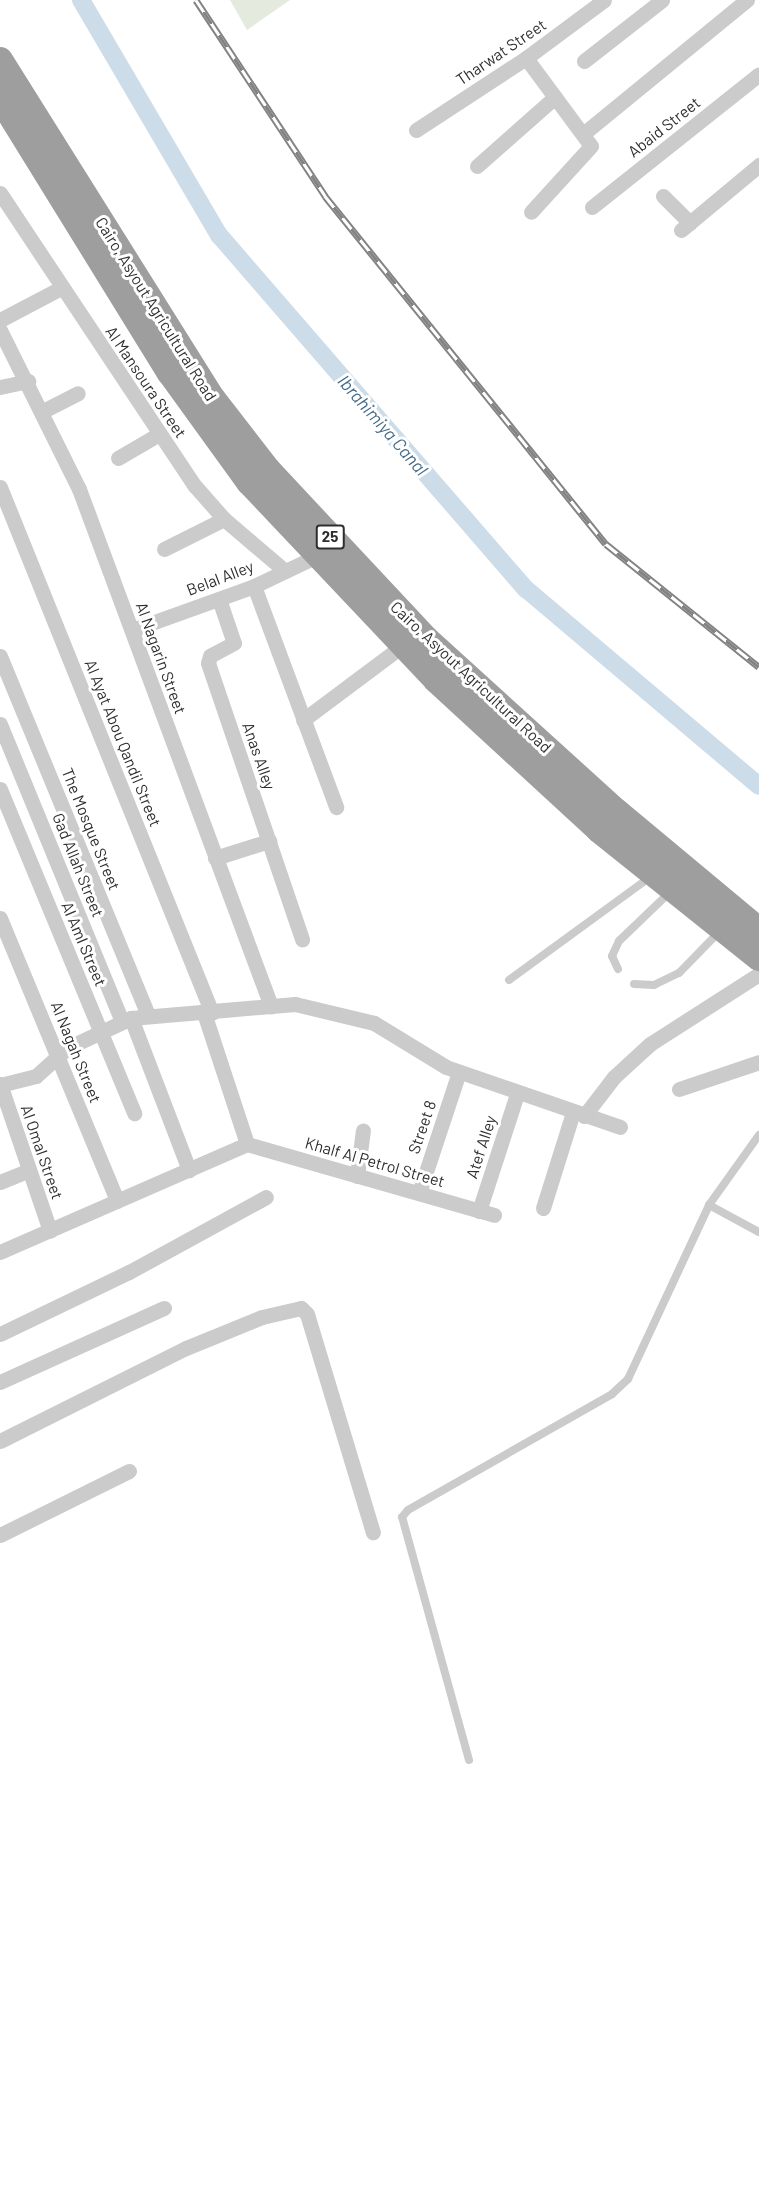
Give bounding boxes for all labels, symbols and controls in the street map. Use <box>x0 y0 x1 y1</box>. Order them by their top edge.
street label: Tharwat Street <box>452 15 550 89</box>
street label: Abaid Street <box>624 93 704 161</box>
street label: Cairo, Asyout Agricultural Road <box>91 214 221 404</box>
street label: Al Mansoura Street <box>102 322 190 442</box>
water label: Ibrahimiya Canal <box>333 370 433 480</box>
road number: 25 <box>315 525 345 549</box>
street label: Belal Alley <box>184 556 256 600</box>
street label: Cairo, Asyout Agricultural Road <box>387 597 555 757</box>
street label: Al Nagarin Street <box>132 599 190 717</box>
street label: Al Ayat Abou Qandil Street <box>81 657 165 829</box>
street label: Anas Alley <box>238 720 280 792</box>
street label: The Mosque Street <box>58 765 124 893</box>
street label: Gad Allah Street <box>48 810 108 920</box>
street label: Al Aml Street <box>58 899 110 989</box>
street label: Al Nagah Street <box>47 998 105 1106</box>
street label: Street 8 <box>404 1098 440 1156</box>
street label: Al Omal Street <box>17 1102 67 1202</box>
street label: Atef Alley <box>462 1113 500 1181</box>
street label: Khalf Al Petrol Street <box>303 1133 447 1191</box>

